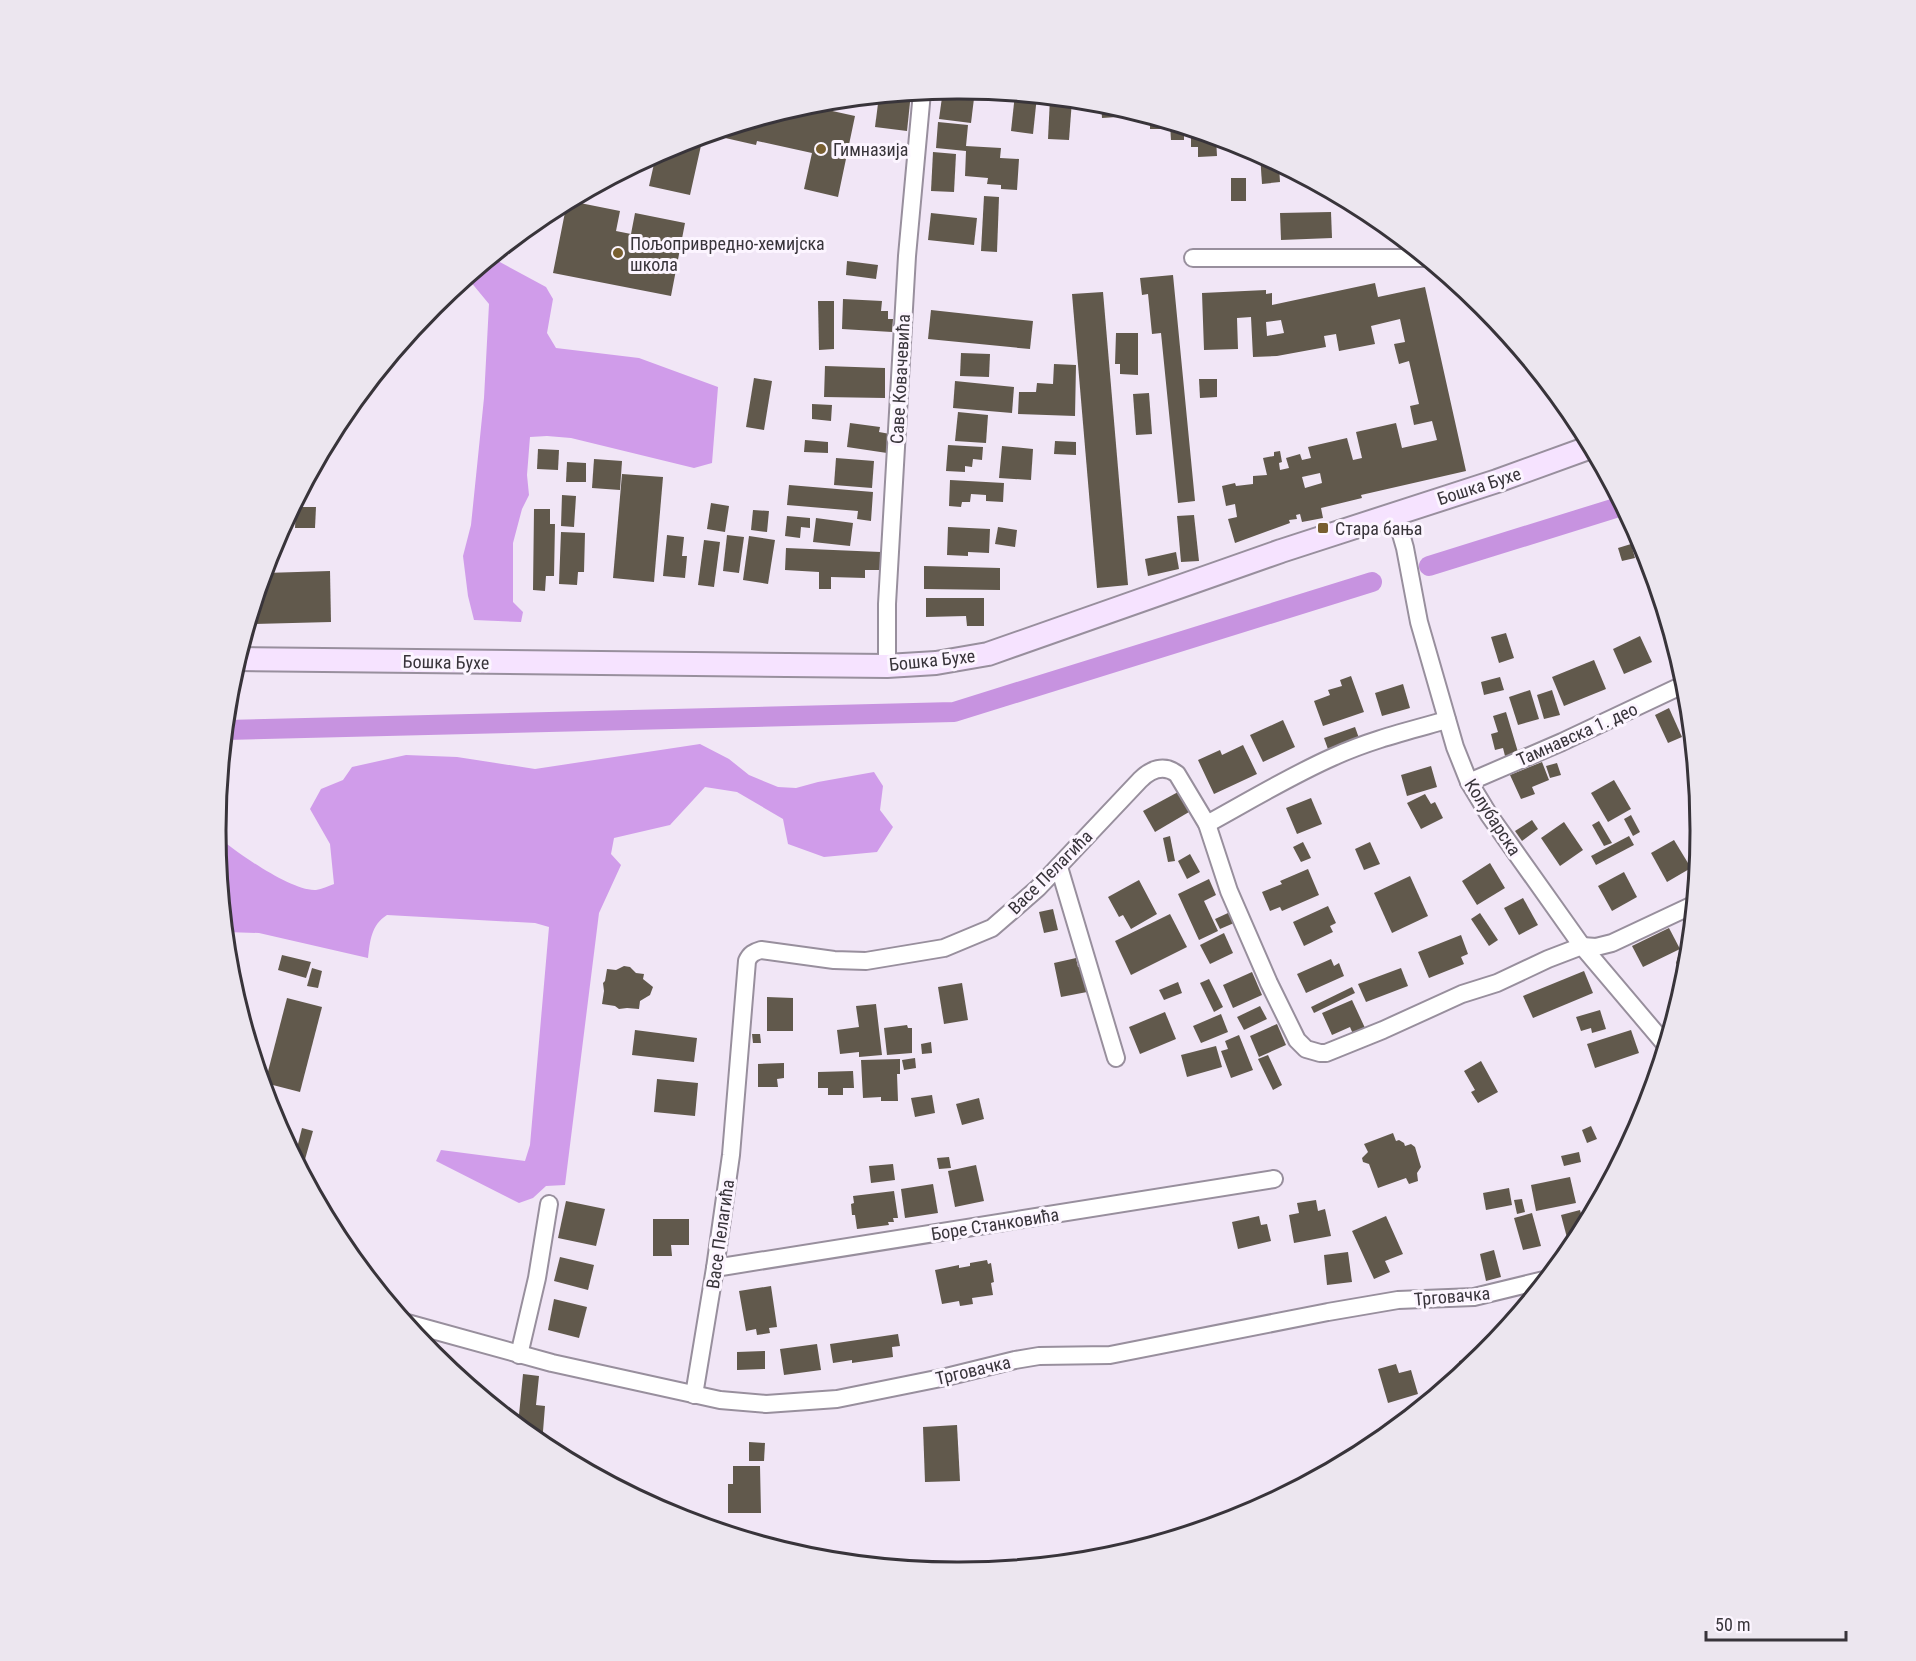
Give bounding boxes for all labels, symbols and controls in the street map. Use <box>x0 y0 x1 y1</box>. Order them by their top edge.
place label: Гимназија <box>833 139 908 160</box>
marker: Гимназија <box>814 142 828 156</box>
place label: Пољопривредно-хемијска школа <box>630 233 825 275</box>
marker: Пољопривредно-хемијска школа <box>611 246 625 260</box>
street label: Саве Ковачевића <box>886 314 914 444</box>
street label: Бошка Бухе <box>1435 463 1523 509</box>
place label: Стара бања <box>1335 518 1422 539</box>
marker: Стара бања <box>1316 521 1330 535</box>
street label: Бошка Бухе <box>888 645 976 675</box>
street label: Бошка Бухе <box>403 651 489 673</box>
street label: Тамнавска 1. део <box>1513 698 1641 770</box>
street label: Колубарска <box>1460 775 1526 859</box>
street label: Васе Пелагића <box>1004 826 1096 918</box>
street label: Васе Пелагића <box>702 1178 738 1290</box>
street label: Боре Станковића <box>930 1204 1060 1244</box>
street label: Трговачка <box>1413 1282 1491 1310</box>
street label: Трговачка <box>933 1351 1013 1389</box>
scale bar <box>1706 1604 1846 1642</box>
text: 50 m <box>1715 1614 1750 1635</box>

